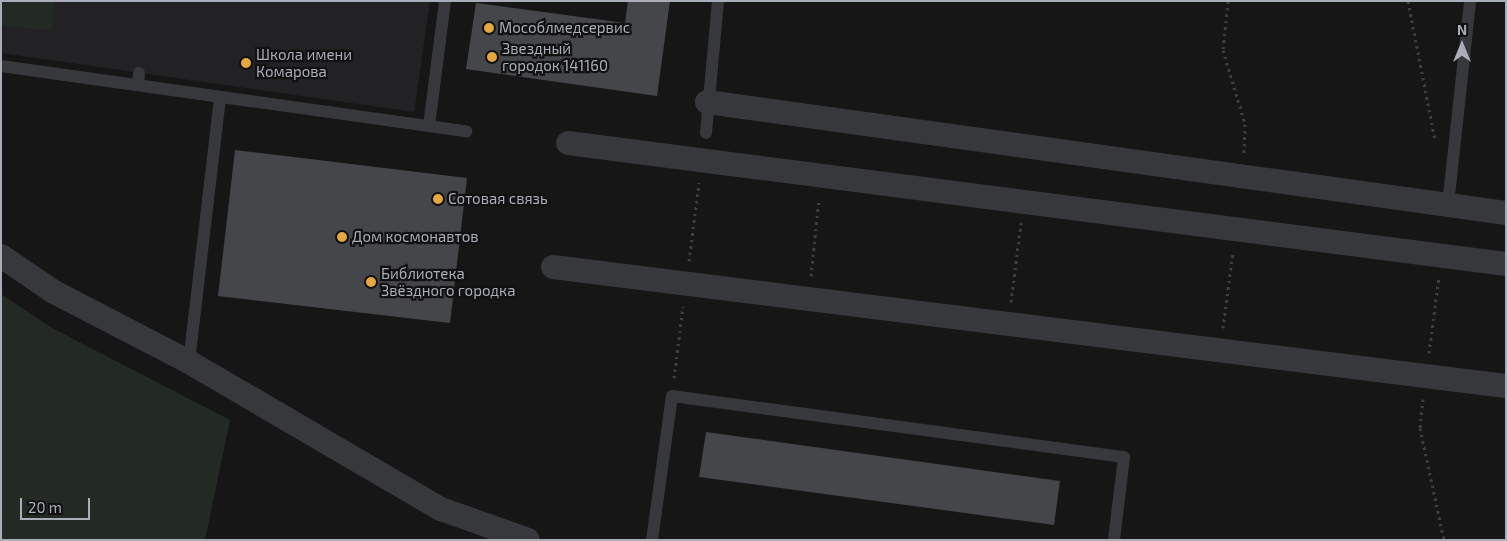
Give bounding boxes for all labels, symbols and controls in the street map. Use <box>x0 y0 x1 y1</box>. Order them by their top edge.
place label: Мособлмедсервис <box>499 19 630 37</box>
north arrow <box>1437 20 1487 70</box>
text: N <box>1457 21 1467 38</box>
marker: Мособлмедсервис <box>483 22 495 34</box>
place label: Звездный городок 141160 <box>502 39 608 74</box>
place label: Школа имени Комарова <box>256 45 352 80</box>
marker: Звездный городок 141160 <box>486 51 498 63</box>
marker: Школа имени Комарова <box>240 57 252 69</box>
place label: Сотовая связь <box>448 190 548 208</box>
marker: Сотовая связь <box>432 193 444 205</box>
place label: Дом космонавтов <box>352 228 479 246</box>
marker: Дом космонавтов <box>336 231 348 243</box>
place label: Библиотека Звёздного городка <box>381 264 515 299</box>
marker: Библиотека Звёздного городка <box>365 276 377 288</box>
scale bar <box>22 488 92 520</box>
text: 20 m <box>28 498 62 516</box>

